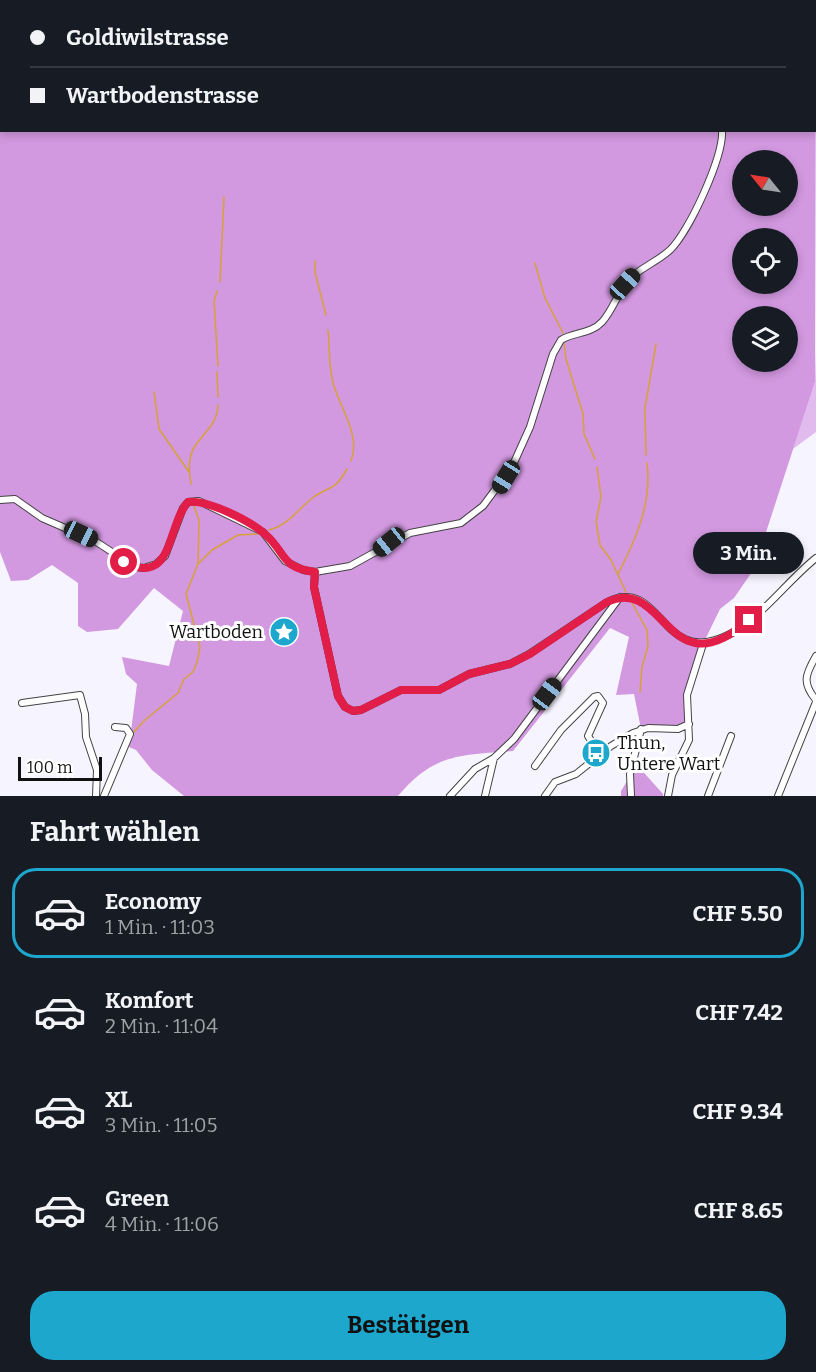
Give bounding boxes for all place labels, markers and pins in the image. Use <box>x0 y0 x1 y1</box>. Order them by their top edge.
place icon: Wartboden <box>268 616 300 648</box>
place label: Wartboden <box>169 621 264 643</box>
place label: Thun, Untere Wart <box>617 732 721 775</box>
bus stop icon: Thun, Untere Wart <box>580 737 612 769</box>

